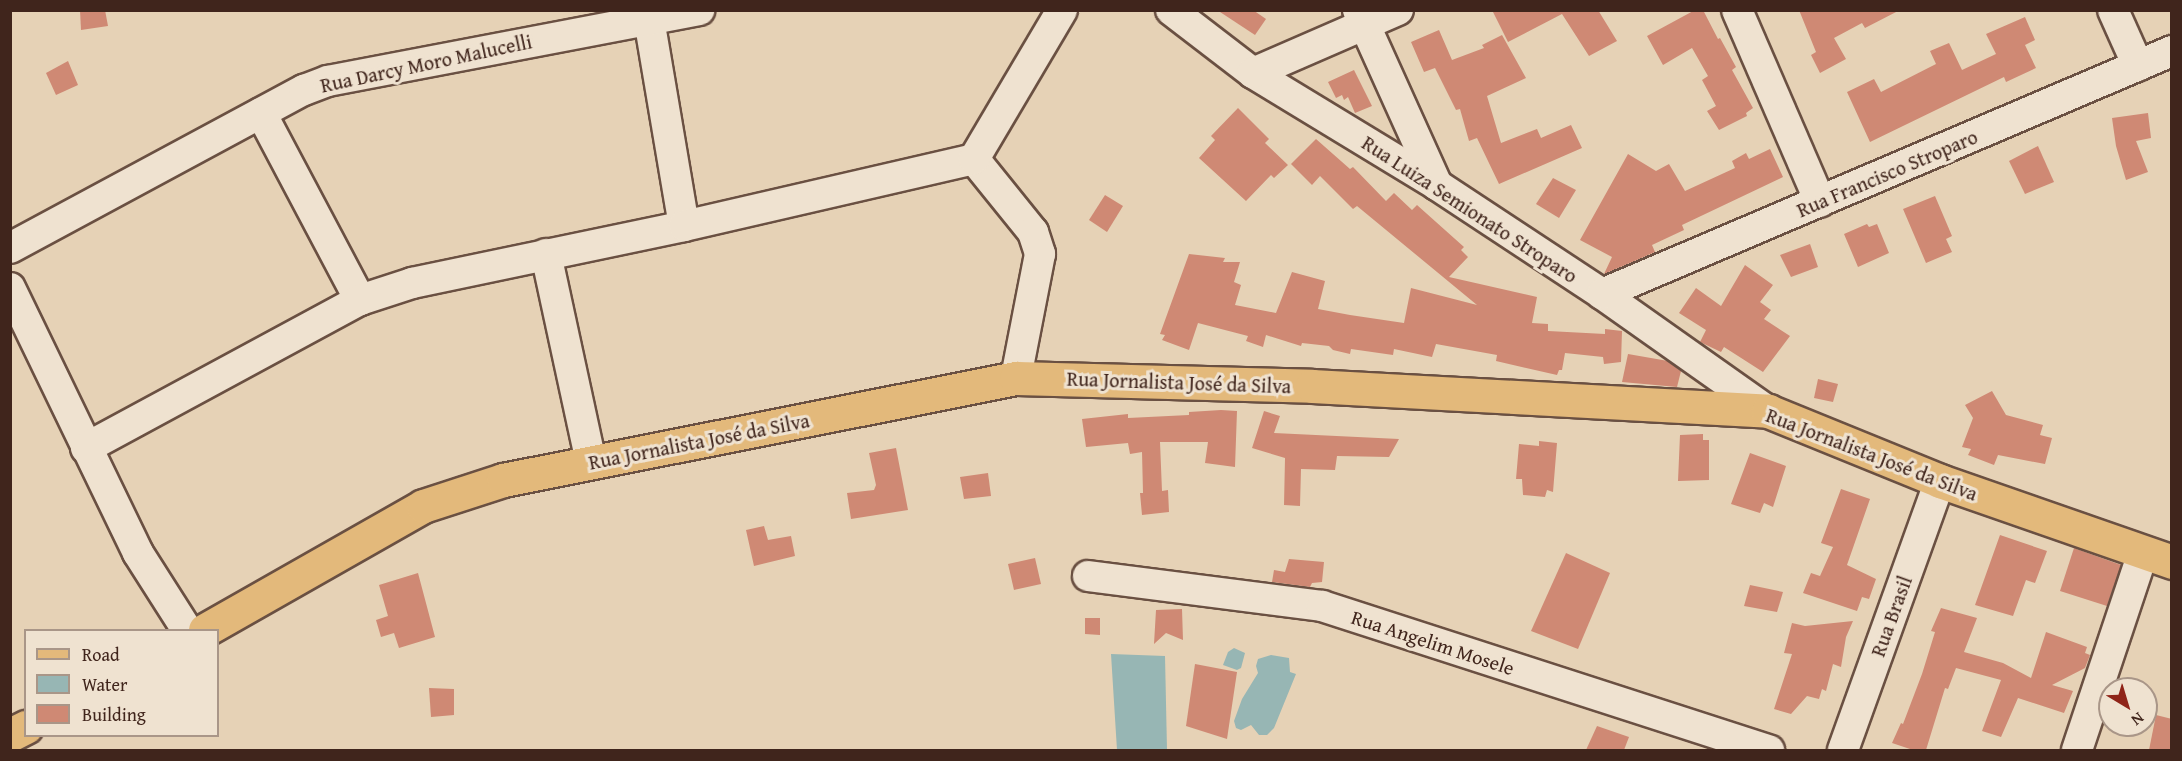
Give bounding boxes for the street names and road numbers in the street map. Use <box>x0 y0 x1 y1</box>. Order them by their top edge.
street label: Rua Darcy Moro Malucelli <box>318 29 534 97</box>
street label: Rua Francisco Stroparo <box>1793 124 1981 222</box>
street label: Rua Luiza Semionato Stroparo <box>1358 130 1582 288</box>
street label: Rua Jornalista José da Silva <box>1066 366 1292 398</box>
street label: Rua Jornalista José da Silva <box>1763 403 1981 505</box>
street label: Rua Jornalista José da Silva <box>587 408 811 474</box>
street label: Rua Brasil <box>1865 572 1917 660</box>
street label: Rua Angelim Mosele <box>1349 604 1517 680</box>

